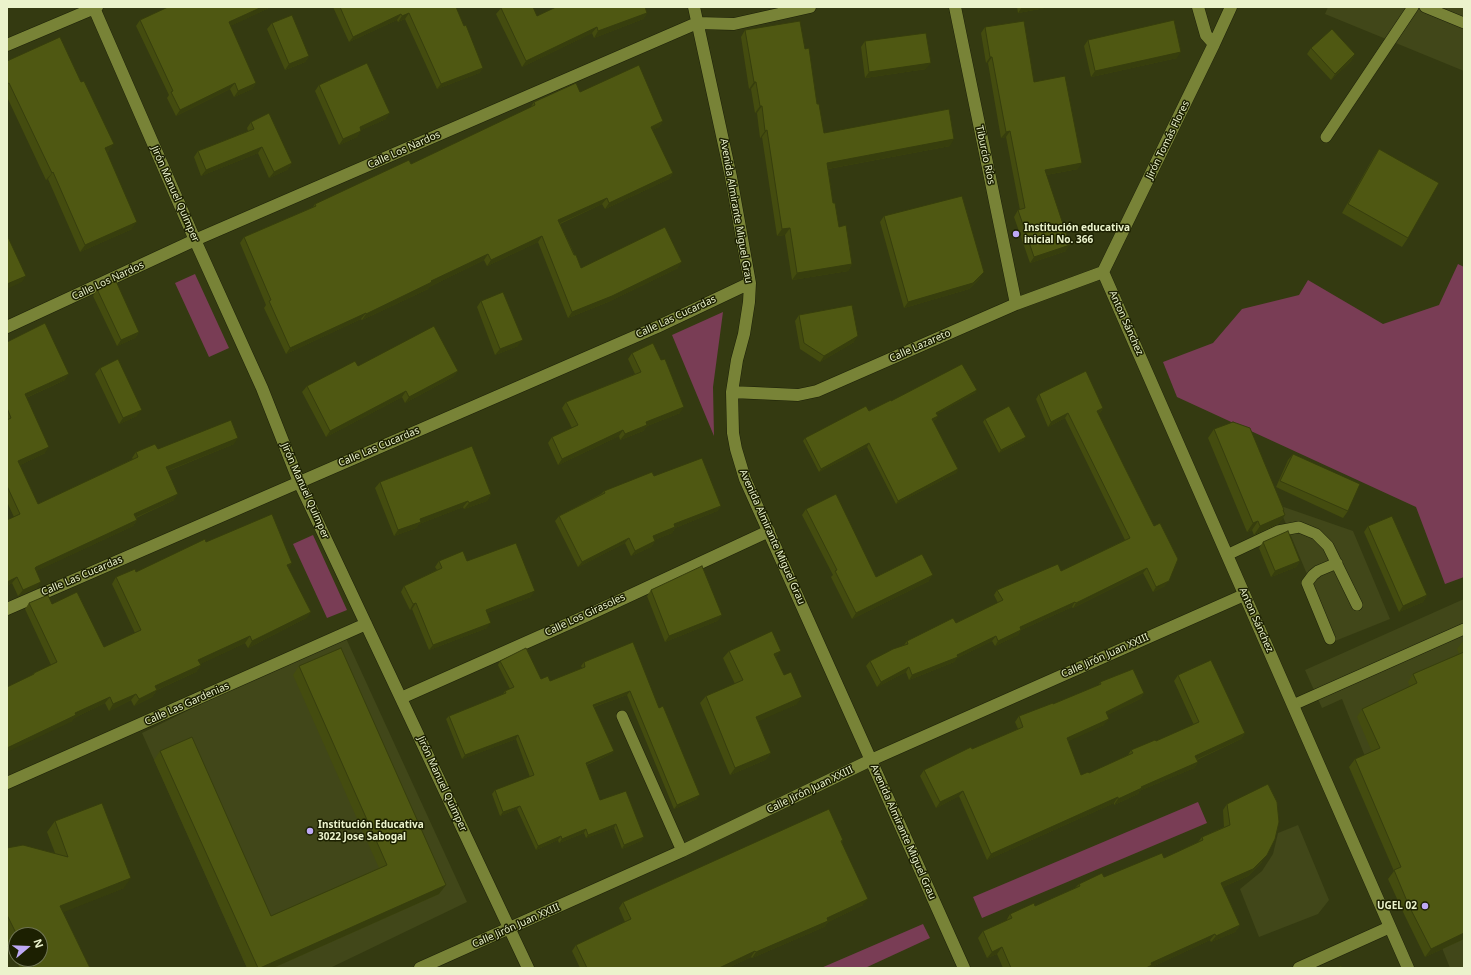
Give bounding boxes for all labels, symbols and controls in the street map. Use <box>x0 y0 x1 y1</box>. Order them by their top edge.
street label: Jirón Tomás Flores <box>1144 99 1192 181</box>
street label: Tiburcio Ríos <box>973 124 997 186</box>
street label: Calle Los Nardos <box>366 129 442 171</box>
street label: Avenida Almirante Miguel Grau <box>717 138 755 284</box>
street label: Jirón Manuel Quimper <box>148 144 202 244</box>
place label: Institución educativa inicial No. 366 <box>1024 222 1130 246</box>
marker: Institución educativa inicial No. 366 <box>1011 229 1021 239</box>
street label: Calle Los Nardos <box>70 259 146 303</box>
street label: Anton Sánchez <box>1106 289 1146 357</box>
street label: Calle Las Cucardas <box>634 293 718 341</box>
street label: Calle Lazareto <box>888 327 952 365</box>
street label: Calle Las Cucardas <box>337 424 421 470</box>
street label: Jirón Manuel Quimper <box>278 441 332 541</box>
street label: Avenida Almirante Miguel Grau <box>737 468 807 606</box>
street label: Calle Las Cucardas <box>40 553 124 599</box>
street label: Anton Sánchez <box>1236 586 1276 654</box>
street label: Calle Los Girasoles <box>543 591 627 639</box>
street label: Calle Jirón Juan XXIII <box>1059 631 1151 681</box>
street label: Calle Las Gardenias <box>143 680 231 728</box>
street label: Jirón Manuel Quimper <box>415 734 469 834</box>
street label: Avenida Almirante Miguel Grau <box>868 763 938 901</box>
street label: Calle Jirón Juan XXIII <box>765 764 855 816</box>
place label: Institución Educativa 3022 Jose Sabogal <box>318 819 424 842</box>
marker: Institución Educativa 3022 Jose Sabogal <box>305 826 315 836</box>
place label: UGEL 02 <box>1377 900 1417 912</box>
street label: Calle Jirón Juan XXIII <box>470 901 562 951</box>
marker: UGEL 02 <box>1420 901 1430 911</box>
north arrow <box>8 927 48 967</box>
text: N <box>30 937 47 950</box>

